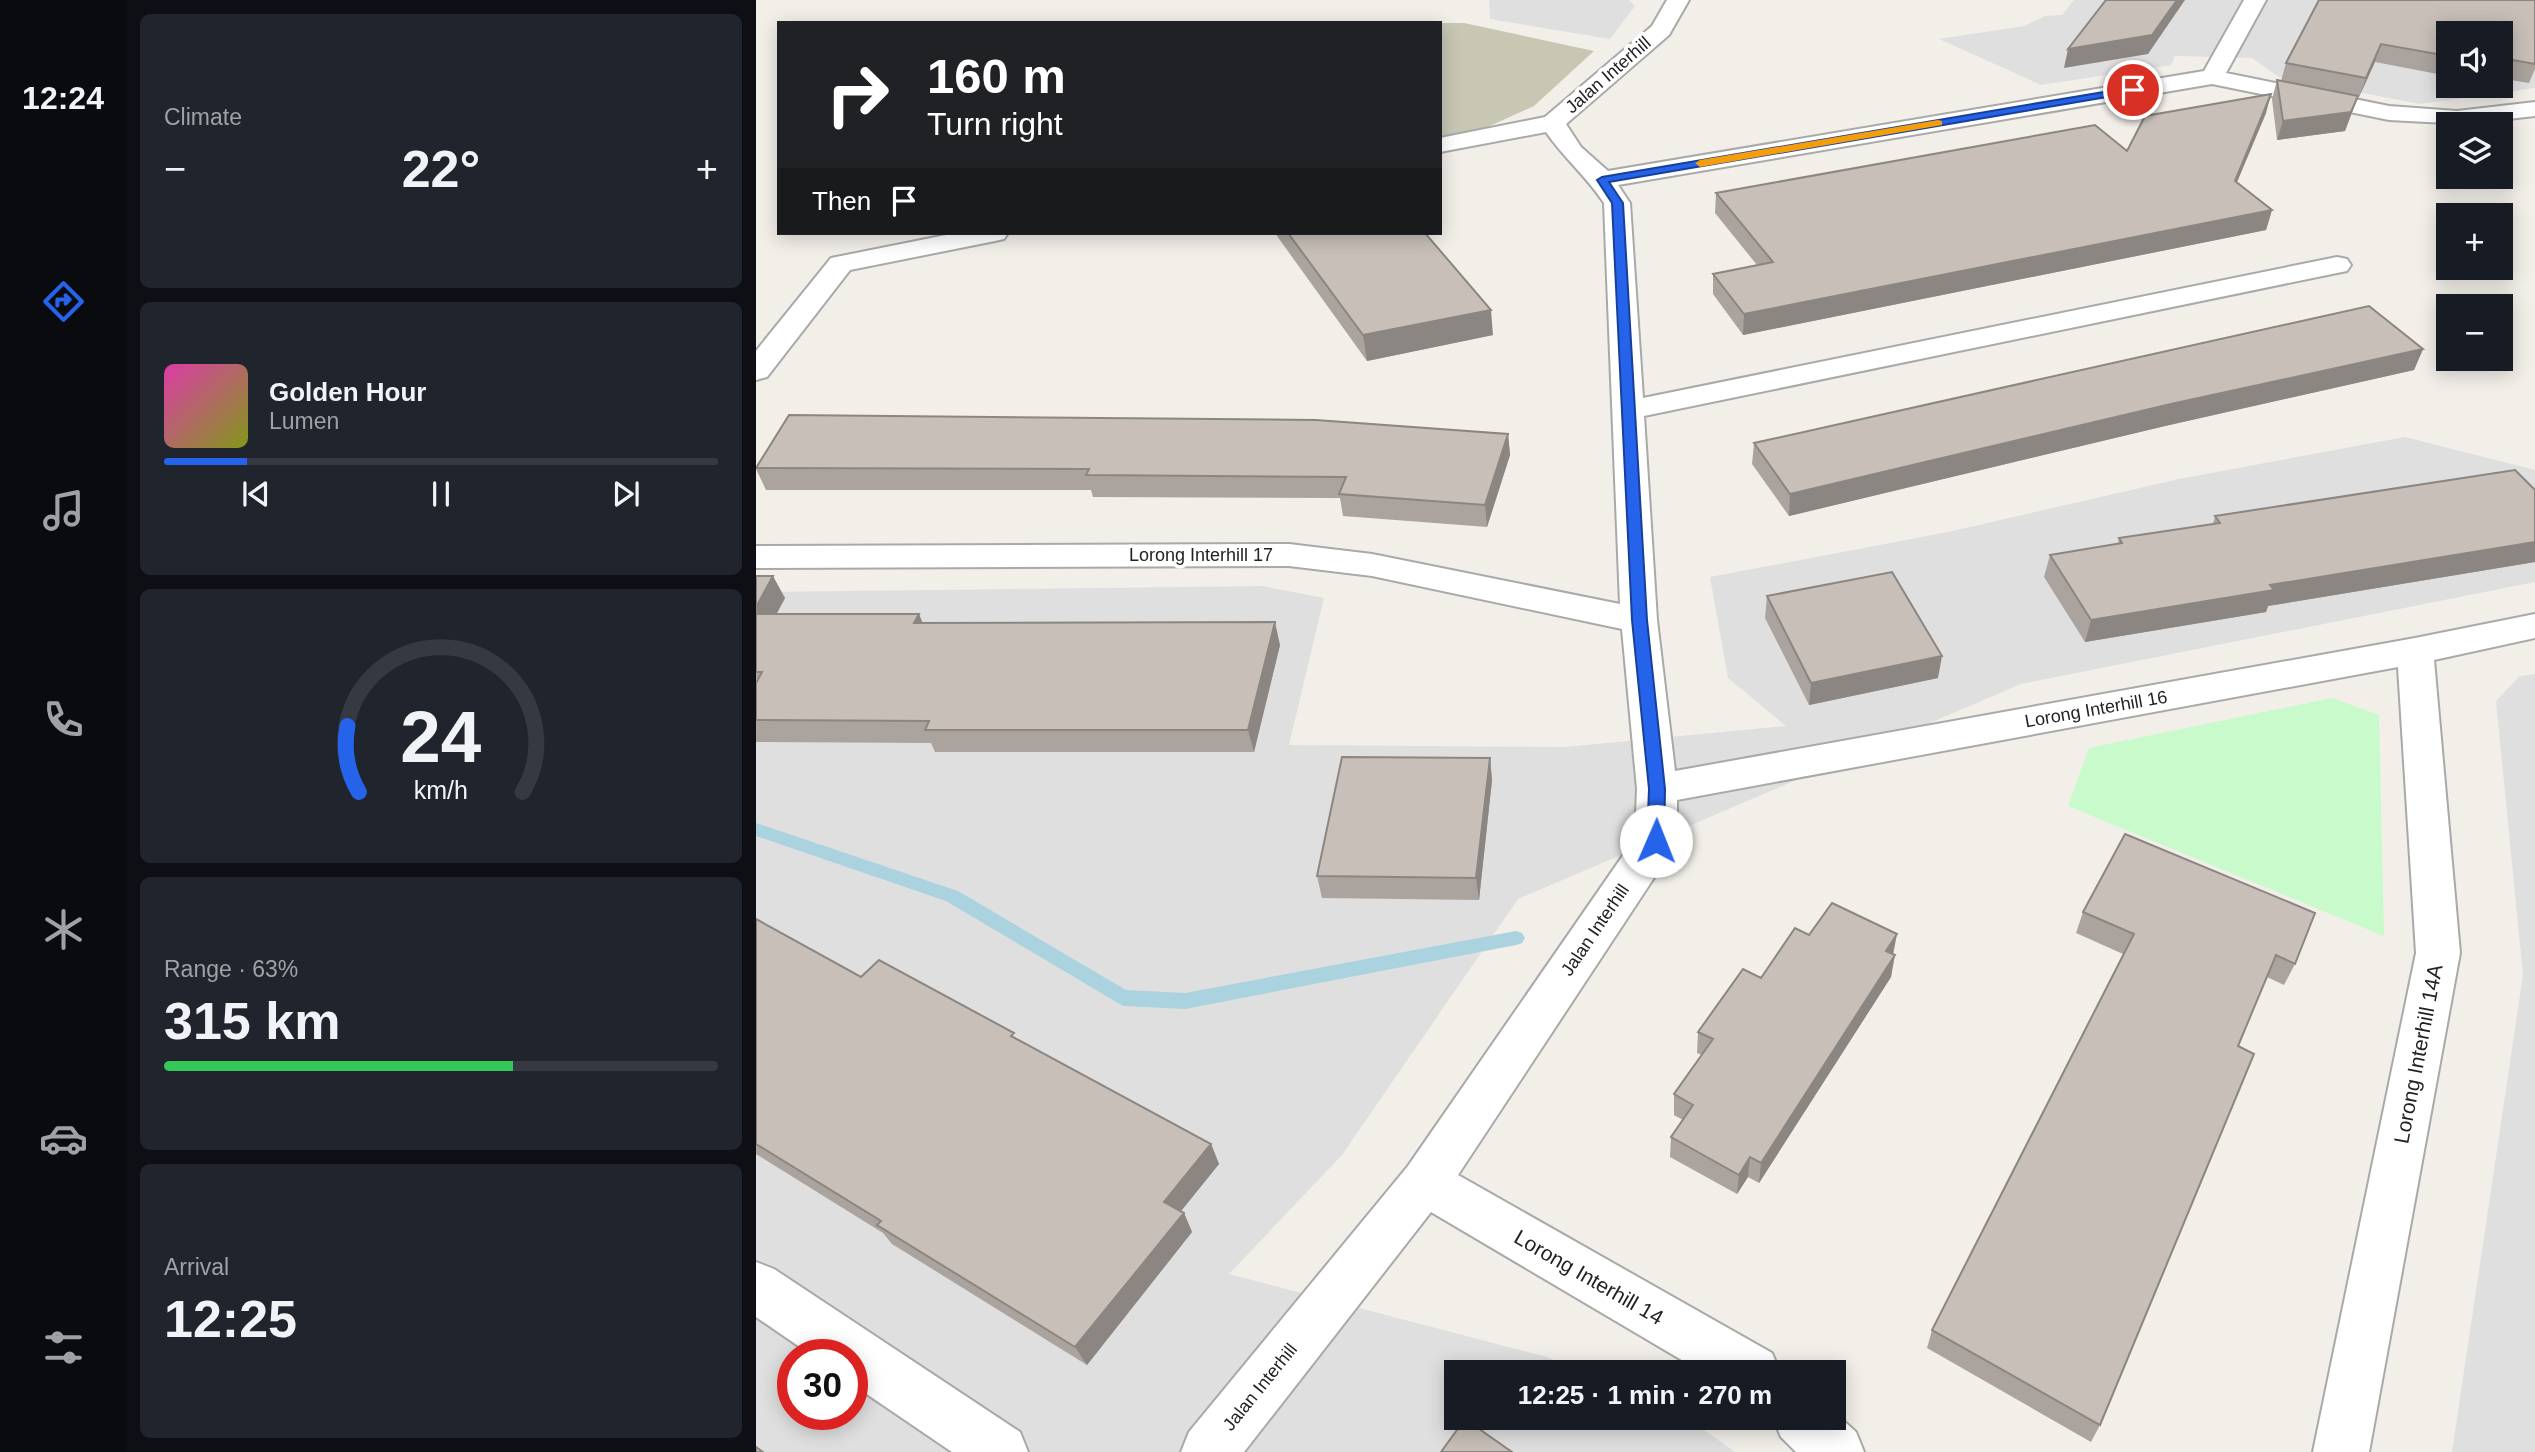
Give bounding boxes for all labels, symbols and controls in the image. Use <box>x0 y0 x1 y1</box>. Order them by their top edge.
map controls <box>2436 21 2513 371</box>
button: sound <box>2436 21 2513 98</box>
street label: Jalan Interhill <box>1561 33 1655 117</box>
icon: right <box>812 49 903 140</box>
text: 160 m <box>927 49 1066 103</box>
pin <box>2103 60 2163 120</box>
icon: arrive <box>2114 71 2152 109</box>
text: 12:24 <box>22 80 104 116</box>
text: Climate <box>164 104 242 130</box>
text: Turn right <box>927 106 1063 142</box>
button: layers <box>2436 112 2513 189</box>
text: 22° <box>402 140 480 198</box>
text: − <box>164 148 186 190</box>
text: + <box>696 148 718 190</box>
icon: arrive <box>885 182 923 220</box>
text: Then <box>812 186 871 216</box>
button: + <box>2436 203 2513 280</box>
icon: directions <box>39 277 88 326</box>
button: − <box>2436 294 2513 371</box>
text: Golden Hour <box>269 377 426 407</box>
text: Lumen <box>269 408 339 434</box>
icon: previous <box>237 475 275 513</box>
icon: pause <box>422 475 460 513</box>
icon: next <box>607 475 645 513</box>
icon: music <box>39 486 88 535</box>
street label: Lorong Interhill 17 <box>1129 545 1273 565</box>
street label: Lorong Interhill 16 <box>2023 687 2169 731</box>
icon: phone <box>39 695 88 744</box>
text: 24 <box>401 696 482 777</box>
text: km/h <box>414 776 468 804</box>
position arrow <box>1619 804 1693 878</box>
street label: Jalan Interhill <box>1557 880 1633 980</box>
icon: climate <box>39 905 88 954</box>
text: Range · 63% <box>164 956 298 982</box>
street label: Lorong Interhill 14A <box>2389 962 2447 1146</box>
text: 315 km <box>164 992 340 1050</box>
icon: car <box>39 1114 88 1163</box>
street label: Lorong Interhill 14 <box>1510 1225 1668 1329</box>
text: Arrival <box>164 1254 229 1280</box>
text: 12:25 <box>164 1290 297 1348</box>
icon: filters <box>39 1323 88 1372</box>
speed limit sign: 30 <box>777 1339 868 1430</box>
street label: Jalan Interhill <box>1219 1339 1301 1435</box>
text: 12:25 · 1 min · 270 m <box>1518 1380 1772 1410</box>

